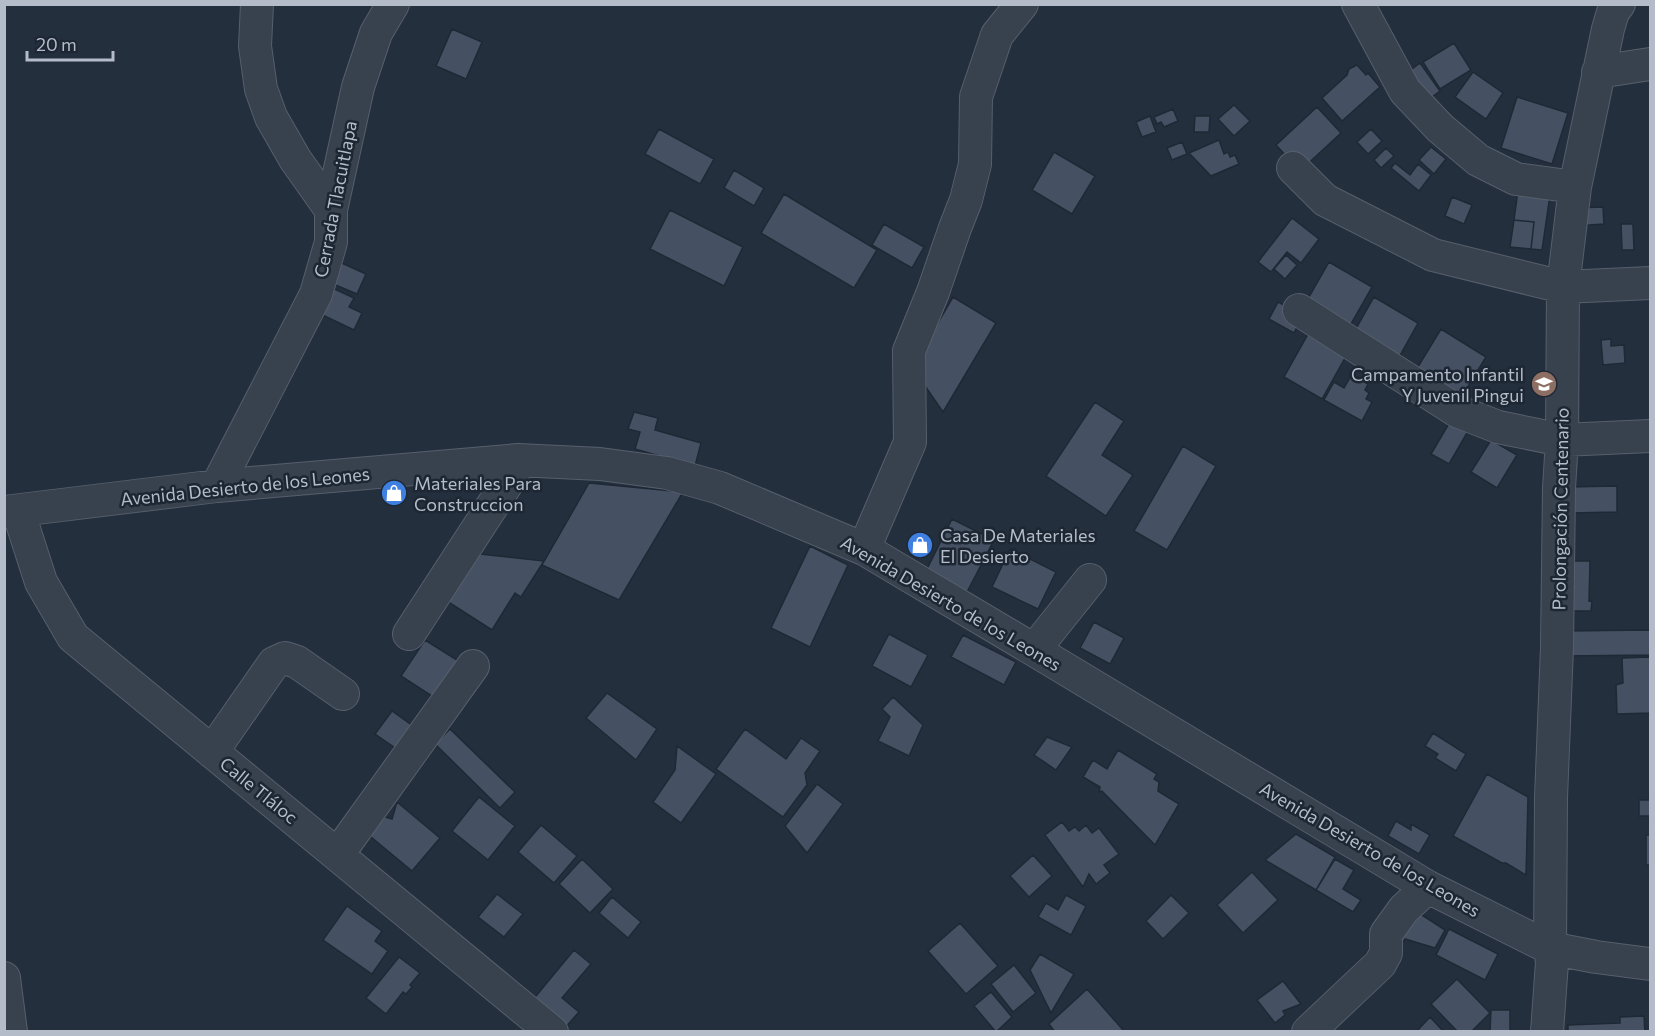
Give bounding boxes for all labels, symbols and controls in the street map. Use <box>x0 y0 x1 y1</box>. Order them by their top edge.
scale bar <box>27 24 112 62</box>
text: 20 m <box>36 33 77 55</box>
street label: Cerrada Tlacuitlapa <box>309 119 361 279</box>
place label: Campamento Infantil Y Juvenil Pingui <box>1351 363 1524 406</box>
school or university icon: Campamento Infantil Y Juvenil Pingui <box>1529 369 1559 399</box>
street label: Prolongación Centenario <box>1547 407 1573 611</box>
street label: Avenida Desierto de los Leones <box>119 462 371 510</box>
place label: Materiales Para Construccion <box>414 472 541 515</box>
shop icon: Materiales Para Construccion <box>379 478 409 508</box>
place label: Casa De Materiales El Desierto <box>940 524 1096 567</box>
shop icon: Casa De Materiales El Desierto <box>905 530 935 560</box>
street label: Avenida Desierto de los Leones <box>837 531 1065 675</box>
street label: Calle Tláloc <box>216 752 302 828</box>
street label: Avenida Desierto de los Leones <box>1256 777 1484 921</box>

